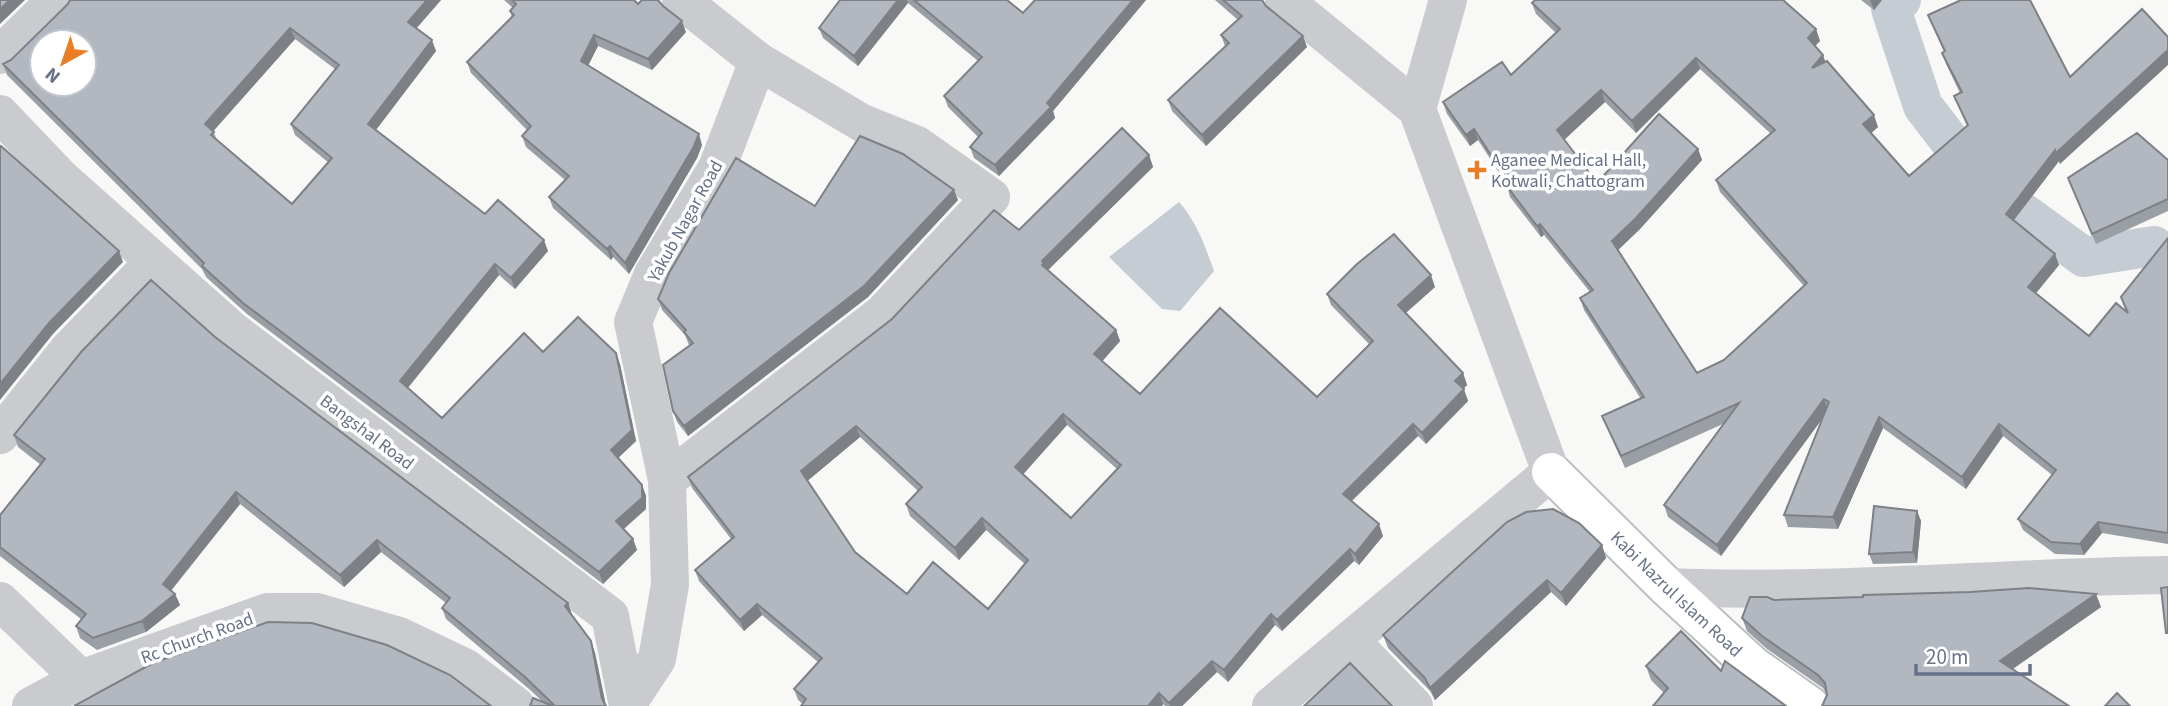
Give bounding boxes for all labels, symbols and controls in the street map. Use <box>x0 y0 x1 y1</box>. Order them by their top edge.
north arrow <box>28 28 98 98</box>
text: N <box>40 60 67 89</box>
place label: Aganee Medical Hall, Kotwali, Chattogram <box>1491 148 1646 194</box>
street label: Yakub Nagar Road <box>641 156 729 287</box>
marker: Aganee Medical Hall, Kotwali, Chattogram <box>1469 162 1485 178</box>
street label: Bangshal Road <box>315 389 419 476</box>
street label: Kabi Nazrul Islam Road <box>1605 526 1748 663</box>
street label: Rc Church Road <box>137 607 257 670</box>
scale bar <box>1916 632 2030 676</box>
text: 20 m <box>1926 642 1968 672</box>

